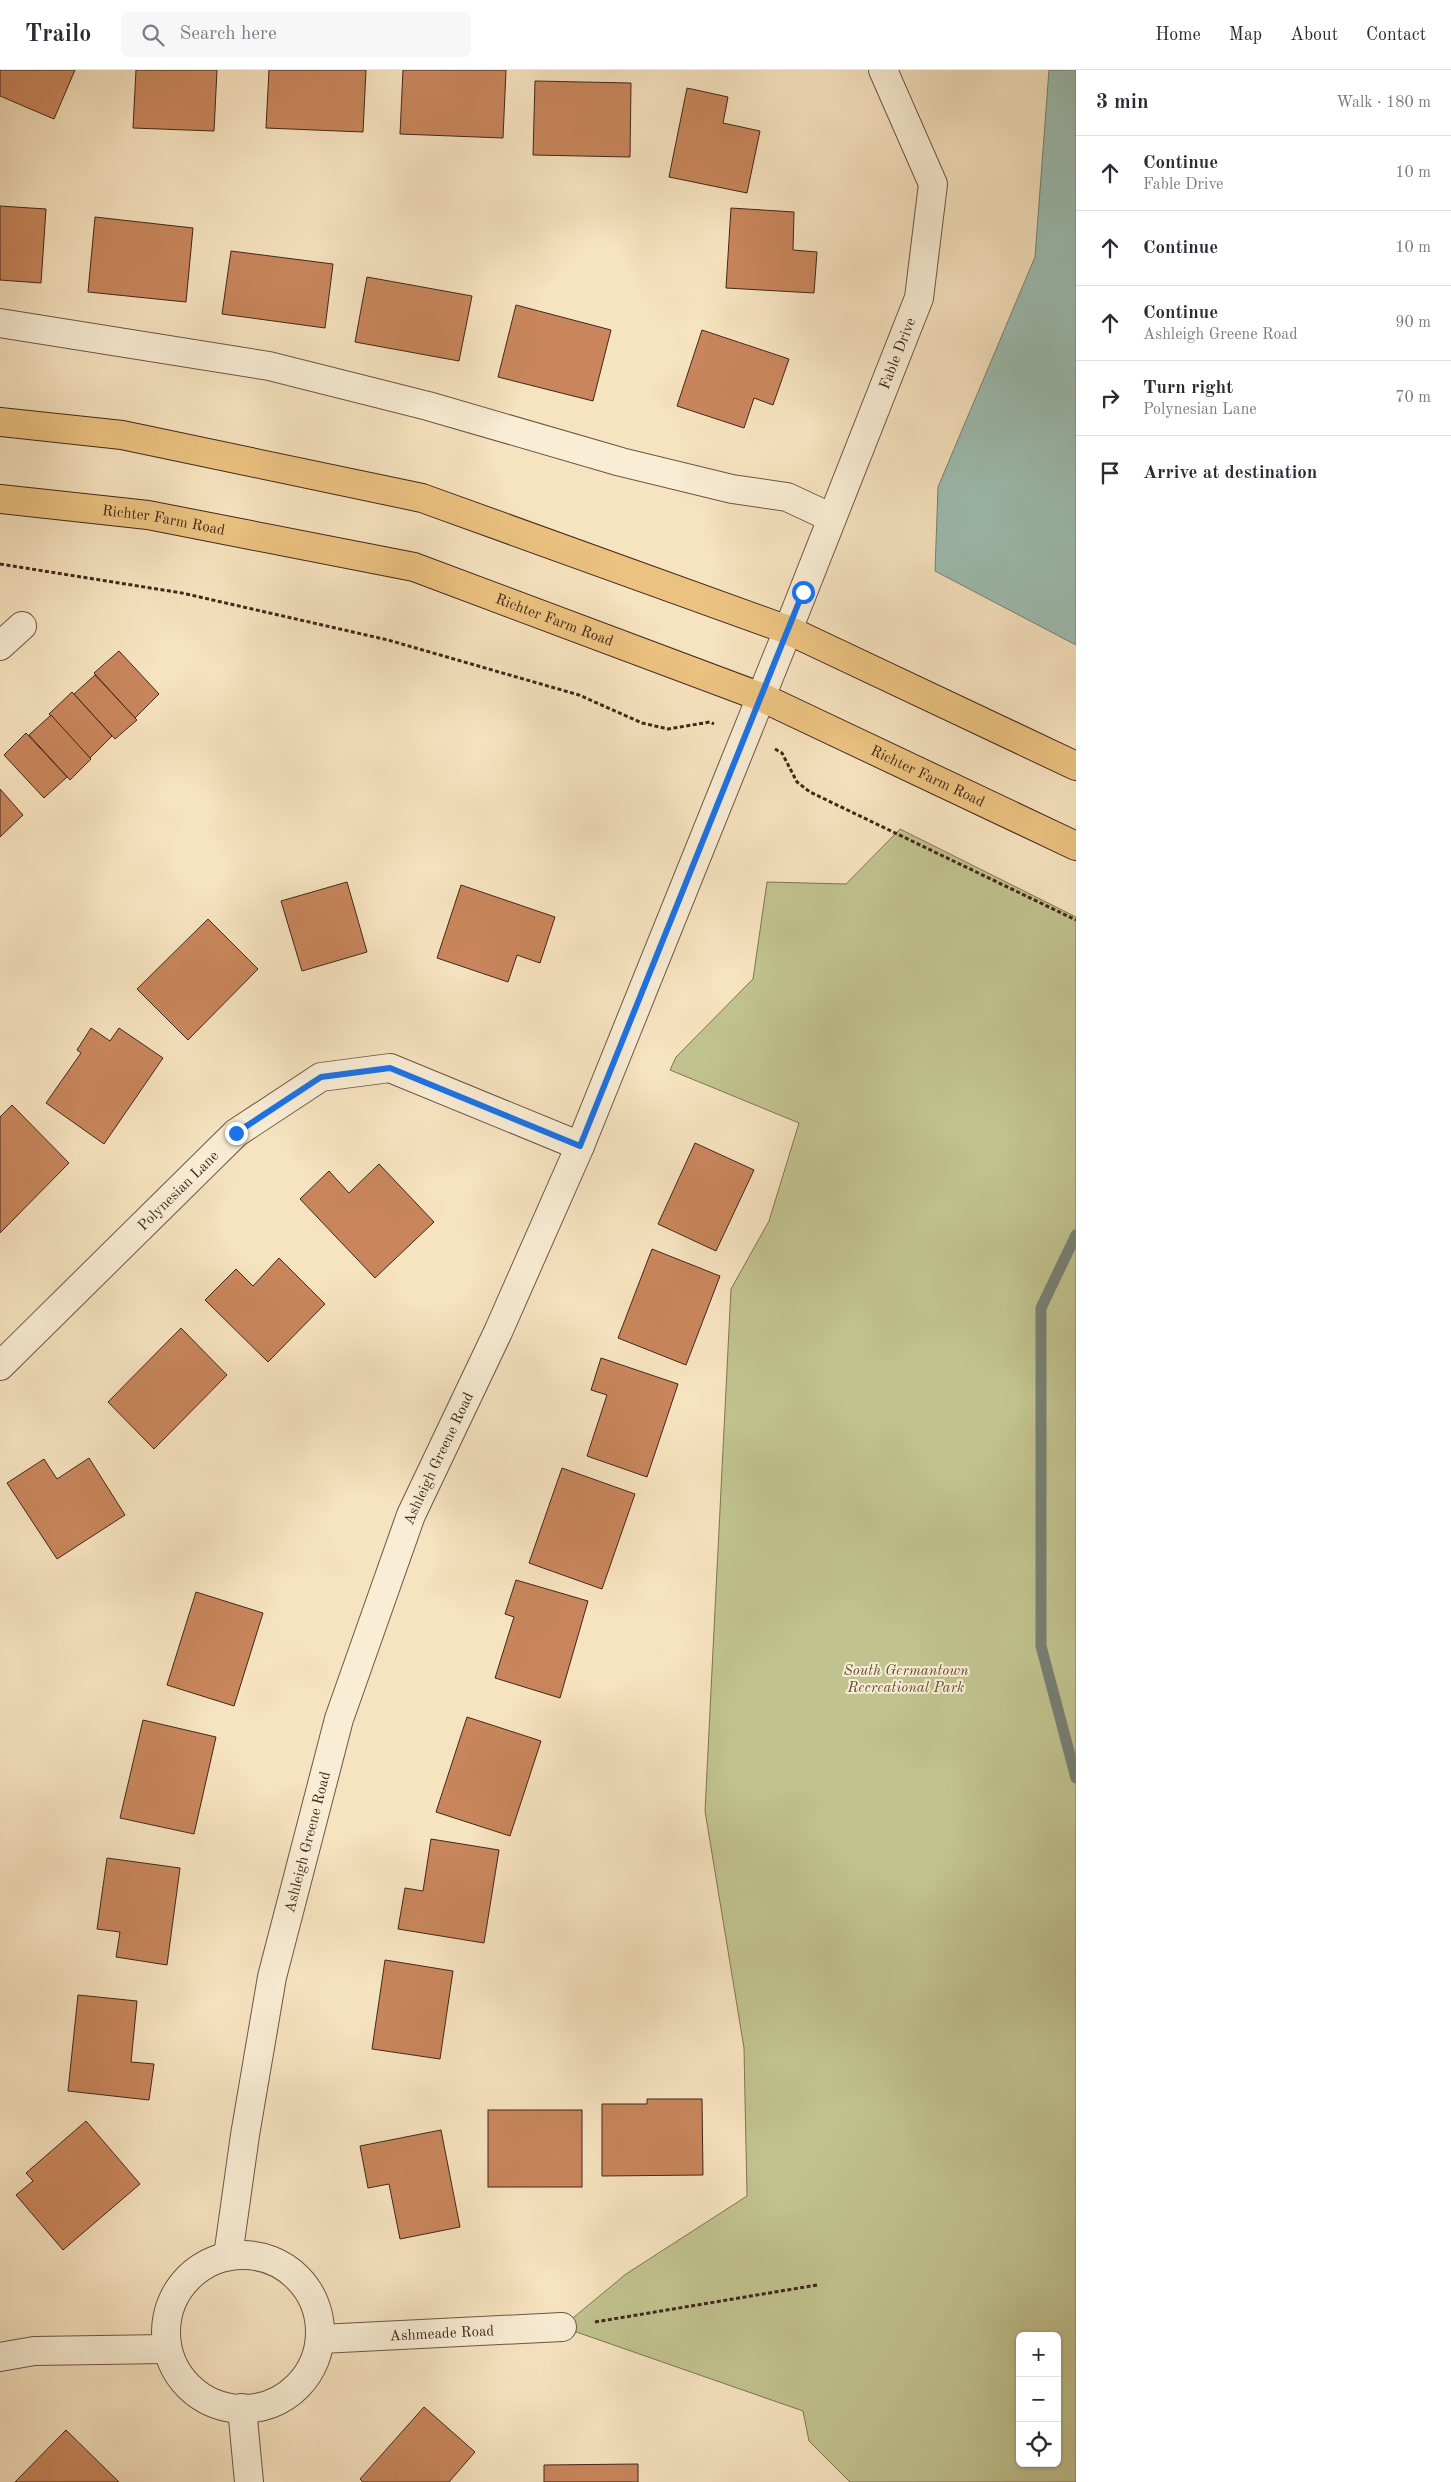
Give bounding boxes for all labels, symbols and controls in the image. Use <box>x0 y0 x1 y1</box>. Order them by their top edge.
search box <box>121 12 471 57</box>
icon: search <box>139 21 167 49</box>
text: Trailo <box>25 23 91 47</box>
text: Search here <box>179 25 277 44</box>
text: Home <box>1155 26 1201 44</box>
text: Map <box>1229 26 1262 44</box>
text: About <box>1290 26 1338 44</box>
text: Contact <box>1366 26 1426 44</box>
text: 3 min <box>1096 92 1149 113</box>
text: Walk · 180 m <box>1336 95 1431 111</box>
text: Continue <box>1143 154 1218 173</box>
icon: ahead <box>1096 159 1124 187</box>
text: 10 m <box>1395 165 1431 181</box>
text: Fable Drive <box>1143 177 1223 193</box>
icon: ahead <box>1096 234 1124 262</box>
text: Continue <box>1143 239 1218 258</box>
text: 10 m <box>1395 240 1431 256</box>
text: Continue <box>1143 304 1218 323</box>
icon: ahead <box>1096 309 1124 337</box>
text: 90 m <box>1395 315 1431 331</box>
street label: Fable Drive <box>878 316 919 392</box>
text: Ashleigh Greene Road <box>1143 327 1298 343</box>
text: Turn right <box>1143 379 1233 398</box>
icon: right <box>1096 384 1124 412</box>
text: 70 m <box>1395 390 1431 406</box>
text: Polynesian Lane <box>1143 402 1257 418</box>
icon: arrive <box>1096 459 1124 487</box>
text: Arrive at destination <box>1143 464 1317 483</box>
street label: Richter Farm Road <box>101 504 226 539</box>
route start <box>792 581 815 604</box>
street label: Richter Farm Road <box>493 592 615 650</box>
street label: Richter Farm Road <box>868 744 987 811</box>
route end <box>225 1122 248 1145</box>
street label: Polynesian Lane <box>136 1149 222 1234</box>
street label: Ashleigh Greene Road <box>402 1390 477 1527</box>
park label: South Germantown Recreational Park <box>844 1664 969 1696</box>
street label: Ashleigh Greene Road <box>283 1770 334 1914</box>
street label: Ashmeade Road <box>389 2324 495 2345</box>
map controls <box>1016 2332 1061 2467</box>
button: + <box>1016 2332 1061 2377</box>
button: − <box>1016 2377 1061 2422</box>
button: locate <box>1016 2422 1061 2467</box>

